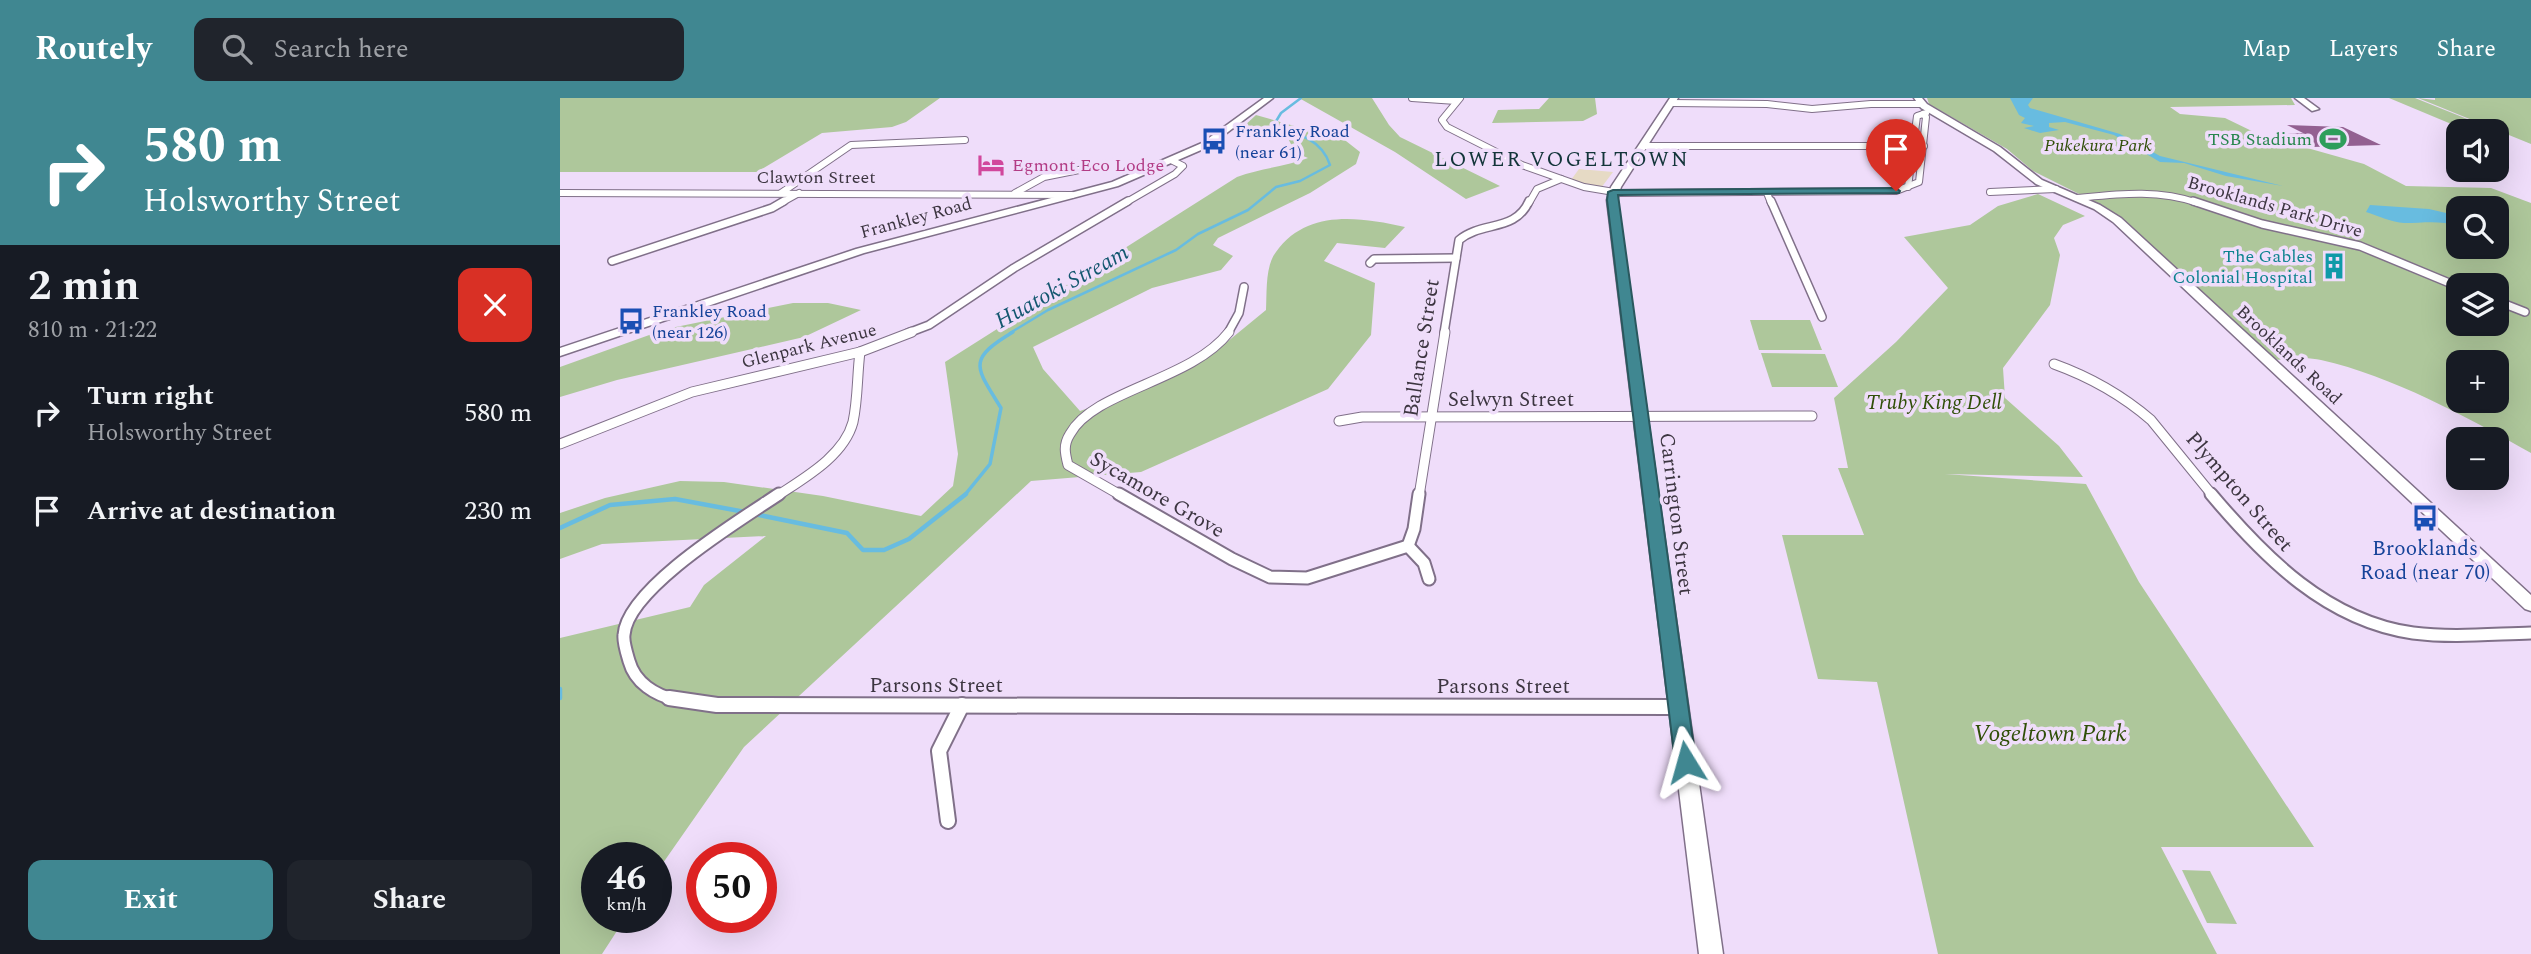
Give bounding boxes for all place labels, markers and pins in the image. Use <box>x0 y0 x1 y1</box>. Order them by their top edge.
place label: Frankley Road (near 61) <box>1235 118 1350 166</box>
pin <box>1866 119 1926 191</box>
sports icon: TSB Stadium <box>2318 124 2348 154</box>
bus stop icon: Frankley Road (near 61) <box>1199 126 1229 156</box>
place label: TSB Stadium <box>2208 126 2312 153</box>
hotel icon: Egmont Eco Lodge <box>976 150 1006 180</box>
place label: Egmont Eco Lodge <box>1012 152 1164 179</box>
place label: The Gables Colonial Hospital <box>2172 243 2313 291</box>
building icon: The Gables Colonial Hospital <box>2319 251 2349 281</box>
place label: Frankley Road (near 126) <box>652 298 767 346</box>
bus stop icon: Frankley Road (near 126) <box>616 306 646 336</box>
bus stop icon: Brooklands Road (near 70) <box>2410 503 2440 533</box>
place label: Brooklands Road (near 70) <box>2360 533 2490 589</box>

